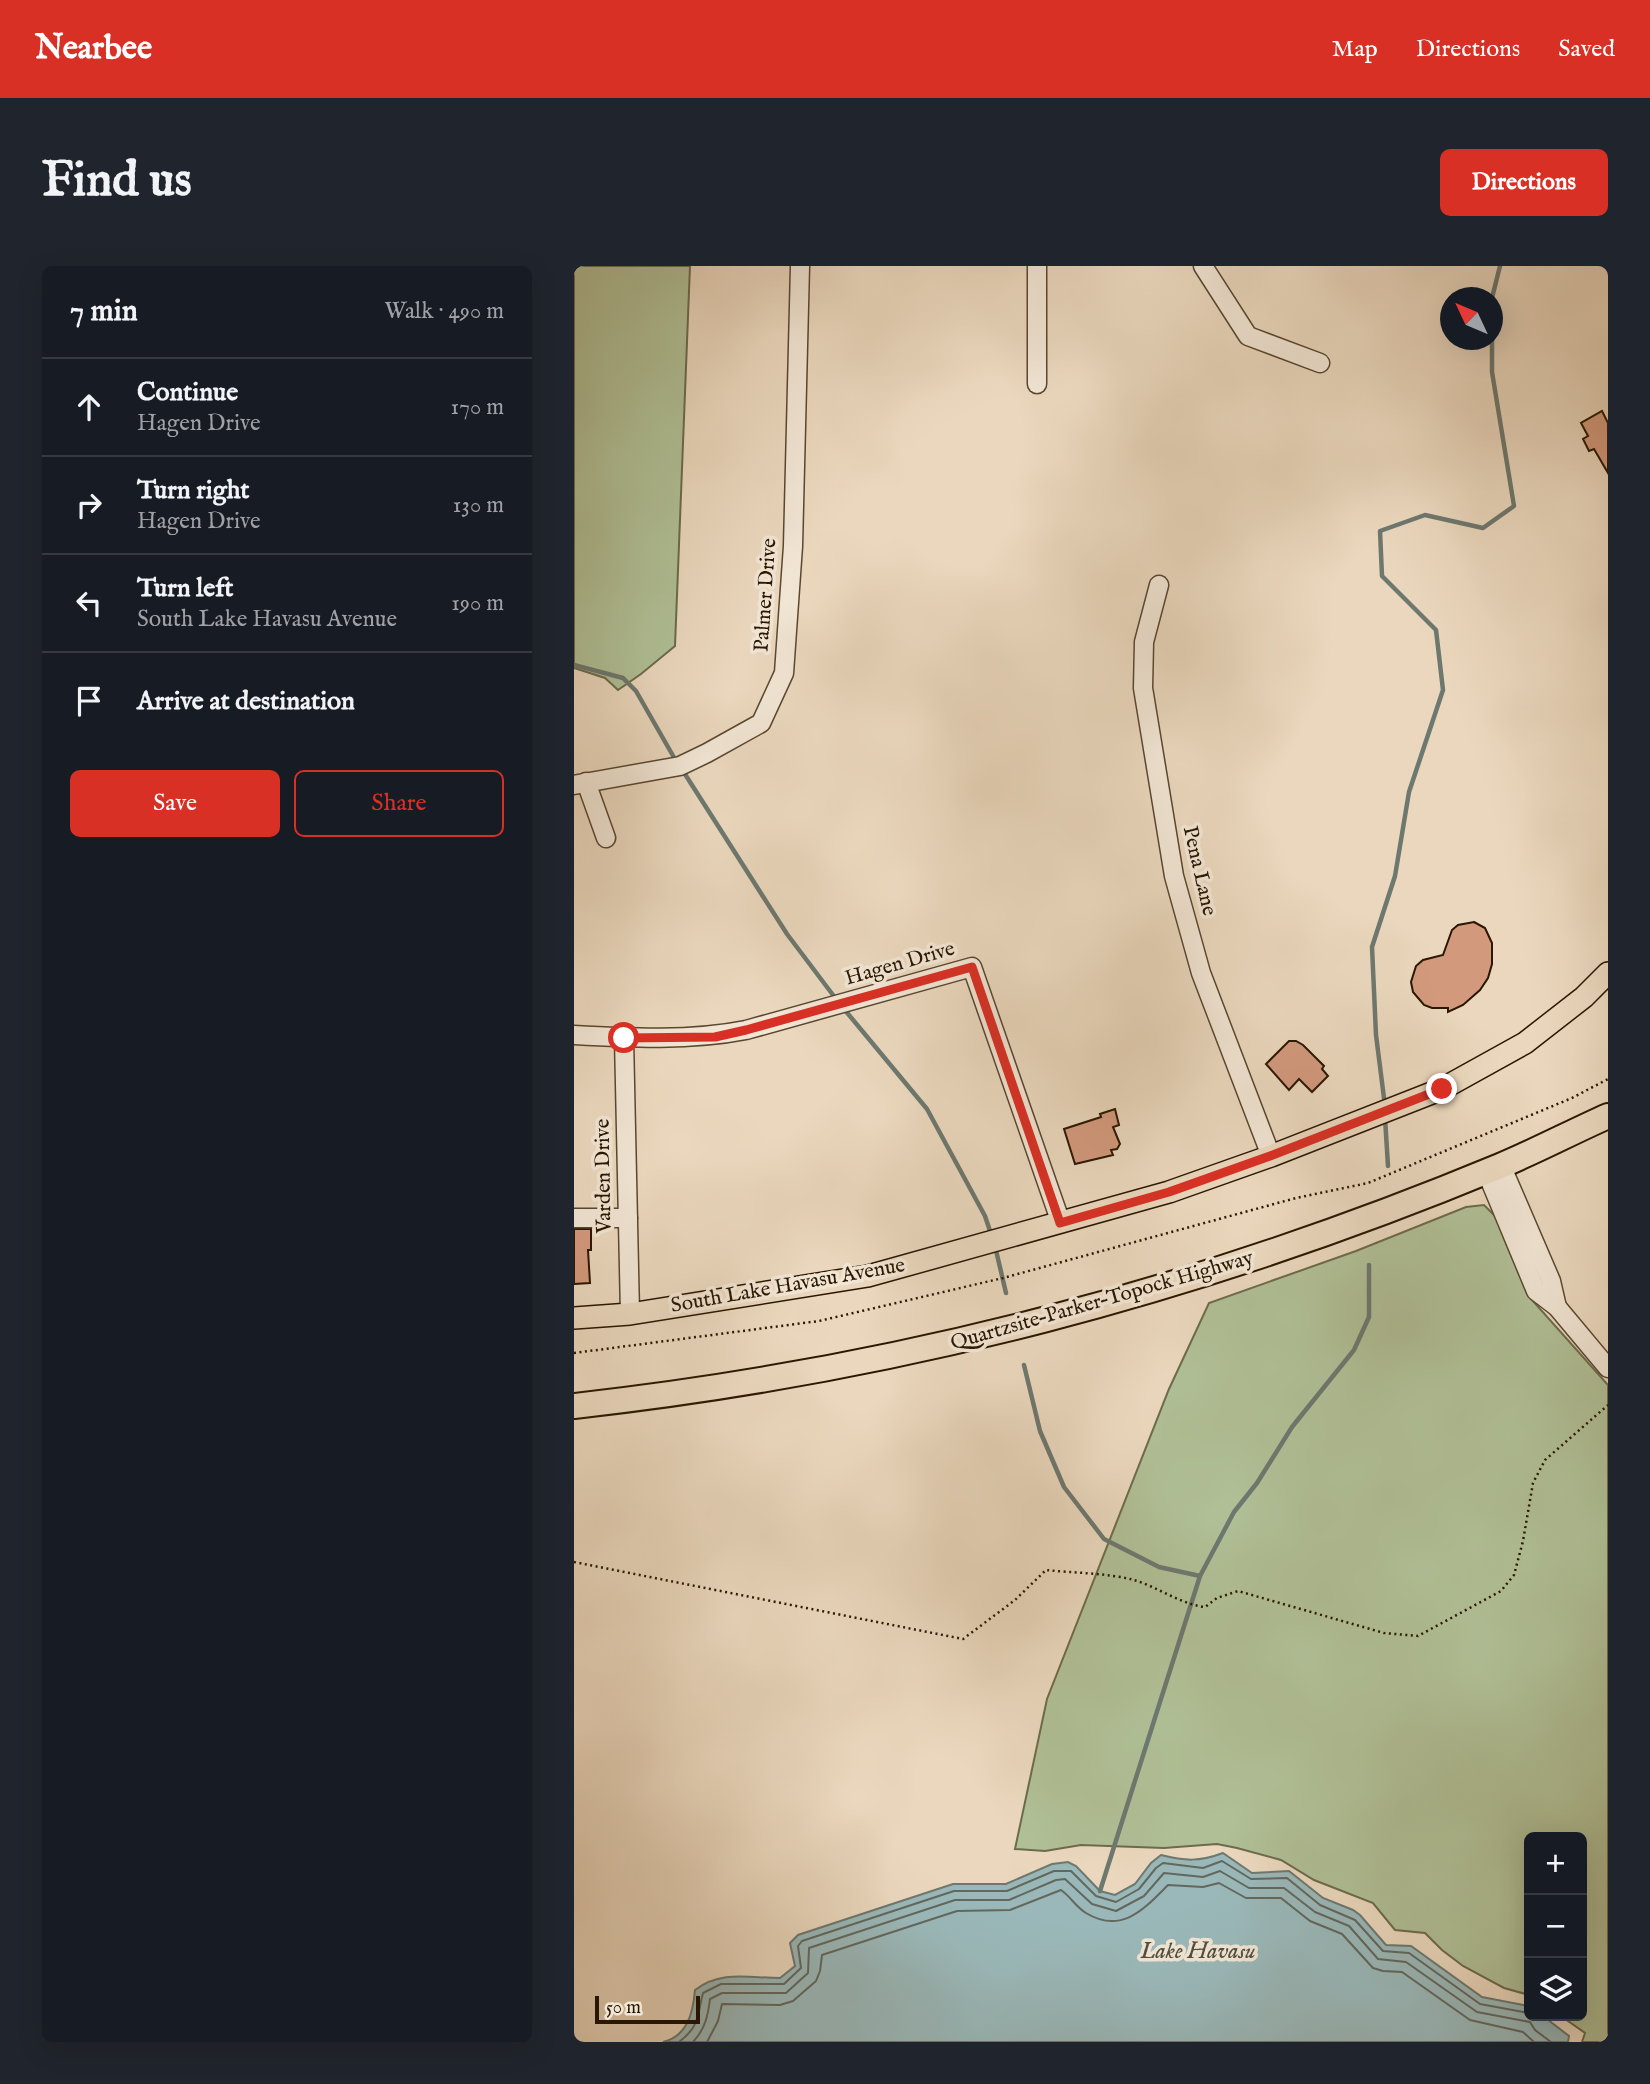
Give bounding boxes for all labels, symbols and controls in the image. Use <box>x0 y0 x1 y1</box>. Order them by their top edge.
text: Nearbee <box>35 28 152 70</box>
text: Map <box>1332 34 1378 65</box>
text: Directions <box>1416 34 1520 65</box>
text: Saved <box>1558 34 1615 65</box>
button: Directions <box>1440 149 1608 216</box>
text: Find us <box>42 151 192 213</box>
north arrow <box>1440 287 1503 350</box>
text: 7 min <box>70 293 138 331</box>
text: Walk · 490 m <box>384 297 504 326</box>
text: Continue <box>137 376 238 409</box>
icon: ahead <box>70 388 108 426</box>
text: 170 m <box>451 393 504 422</box>
text: Hagen Drive <box>137 409 261 438</box>
text: Turn right <box>137 474 250 507</box>
icon: right <box>70 486 108 524</box>
text: 130 m <box>453 491 504 520</box>
text: Hagen Drive <box>137 507 261 536</box>
street label: Palmer Drive <box>749 537 783 653</box>
text: Turn left <box>137 572 234 605</box>
icon: left <box>70 584 108 622</box>
text: 190 m <box>451 589 504 618</box>
text: South Lake Havasu Avenue <box>137 605 397 634</box>
icon: arrive <box>70 682 108 720</box>
text: Arrive at destination <box>137 685 355 718</box>
button: Save <box>70 770 280 837</box>
button: Share <box>294 770 504 837</box>
street label: Pena Lane <box>1176 824 1222 919</box>
street label: Hagen Drive <box>842 935 958 993</box>
route start <box>608 1022 639 1053</box>
route end <box>1426 1073 1457 1104</box>
street label: Varden Drive <box>589 1118 619 1235</box>
street label: Quartzsite–Parker–Topock Highway <box>947 1245 1257 1357</box>
street label: South Lake Havasu Avenue <box>669 1252 908 1320</box>
map controls <box>1524 1832 1587 2021</box>
button: + <box>1524 1832 1587 1895</box>
button: − <box>1524 1895 1587 1958</box>
water label: Lake Havasu <box>1139 1937 1256 1966</box>
button: layers <box>1524 1958 1587 2021</box>
scale bar <box>595 1993 700 2025</box>
text: 50 m <box>606 1996 641 2020</box>

